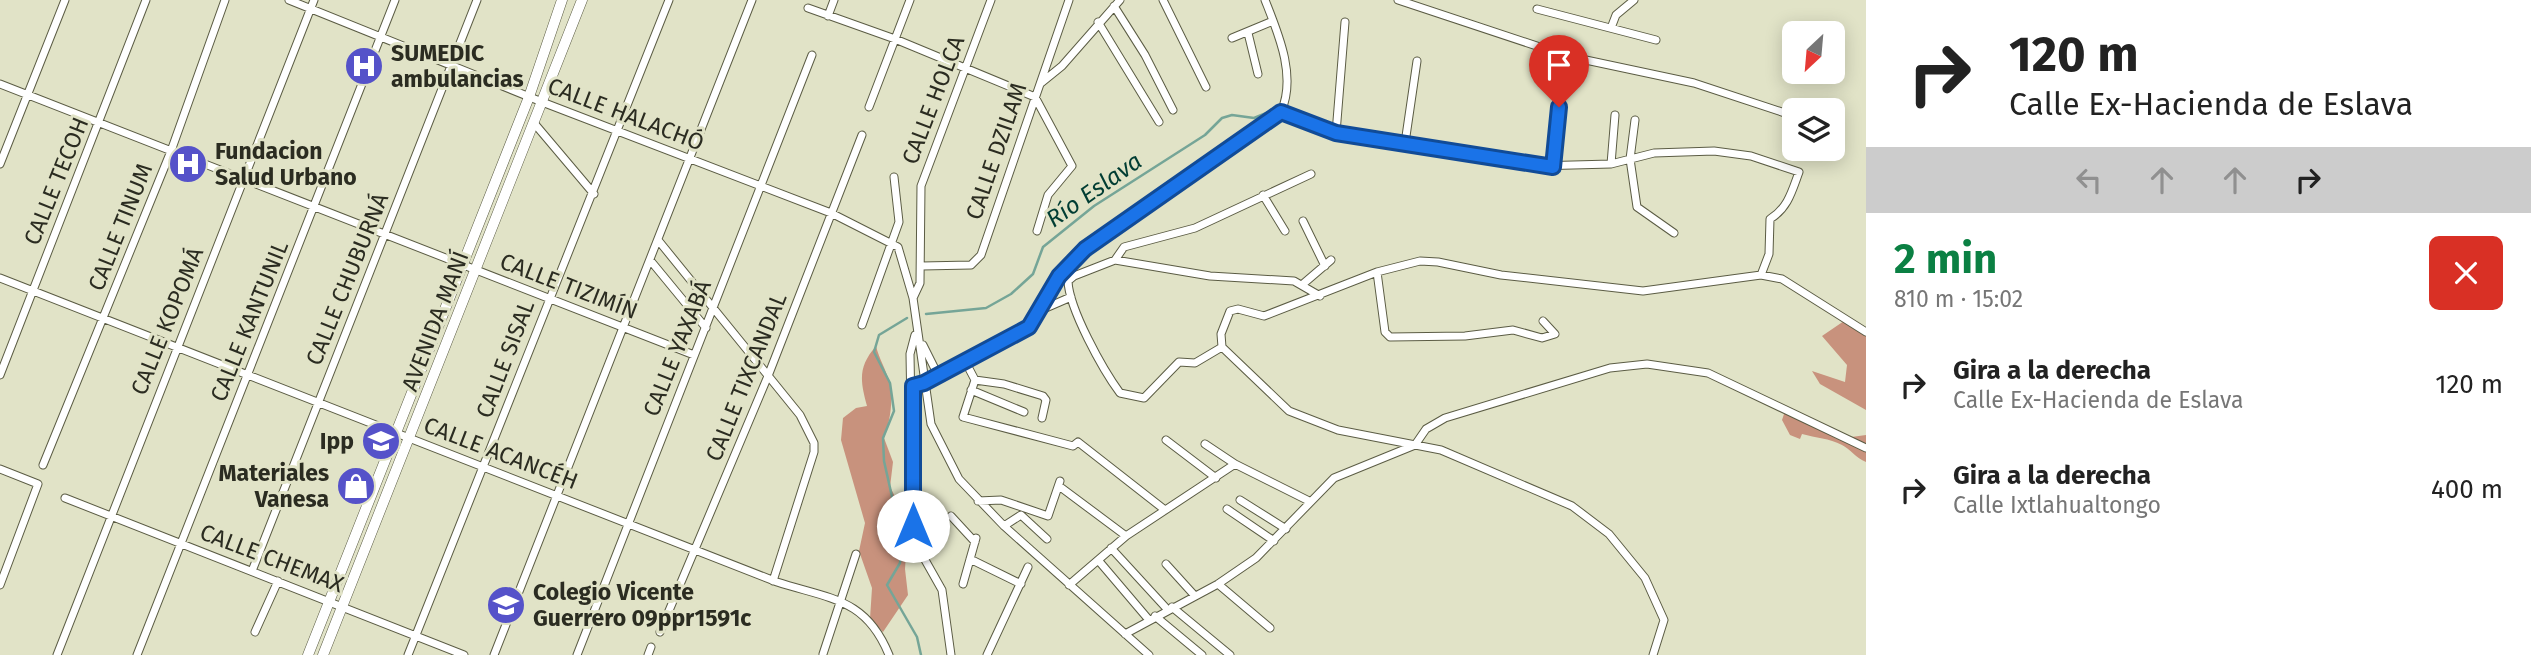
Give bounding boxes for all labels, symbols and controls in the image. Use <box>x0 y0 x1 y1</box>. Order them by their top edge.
north arrow <box>1782 21 1844 84</box>
map controls <box>1782 21 1845 161</box>
text: 120 m <box>2009 25 2139 84</box>
icon: right <box>1894 28 1985 119</box>
street label: CALLE HOLCA <box>896 31 971 168</box>
pin <box>1529 35 1589 107</box>
place label: SUMEDIC ambulancias <box>391 39 524 93</box>
hospital icon: SUMEDIC ambulancias <box>343 45 385 87</box>
icon: arrive <box>1540 46 1578 84</box>
street label: CALLE HALACHÓ <box>544 70 708 157</box>
street label: CALLE DZILAM <box>959 79 1033 223</box>
text: Calle Ex-Hacienda de Eslava <box>2009 85 2413 123</box>
button: layers <box>1782 98 1845 161</box>
street label: CALLE TECOH <box>18 113 94 249</box>
place label: Fundacion Salud Urbano <box>215 137 357 191</box>
hospital icon: Fundacion Salud Urbano <box>167 143 209 185</box>
water label: Río Eslava <box>1041 147 1147 233</box>
street label: CALLE TINUM <box>82 159 158 295</box>
icon: left <box>2070 161 2108 199</box>
icon: ahead <box>2143 161 2181 199</box>
icon: ahead <box>2216 161 2254 199</box>
icon: right <box>2289 161 2327 199</box>
street label: CALLE CHUBURNÁ <box>299 188 395 369</box>
text: 2 min <box>1894 234 1997 284</box>
button: close <box>2429 236 2503 310</box>
street label: CALLE KANTUNIL <box>204 237 294 405</box>
street label: CALLE KOPOMÁ <box>124 242 210 399</box>
street label: AVENIDA MANÍ <box>394 246 475 395</box>
street label: CALLE TIZIMÍN <box>496 246 642 325</box>
street label: CALLE YAXABÁ <box>636 275 717 420</box>
text: 810 m · 15:02 <box>1894 285 2023 313</box>
street label: CALLE TIXCANDAL <box>699 289 793 465</box>
street label: CALLE SISAL <box>470 296 540 422</box>
text: Gira a la derecha <box>1953 355 2151 386</box>
icon: right <box>1894 366 1932 404</box>
text: 120 m <box>2435 369 2503 400</box>
text: Calle Ex-Hacienda de Eslava <box>1953 386 2243 414</box>
street label: CALLE ACANCÉH <box>420 410 582 495</box>
school or university icon: Ipp <box>360 420 402 462</box>
place label: Ipp <box>320 427 354 455</box>
place label: Materiales Vanesa <box>219 459 329 513</box>
text: Gira a la derecha <box>1953 460 2151 491</box>
shop icon: Materiales Vanesa <box>335 465 377 507</box>
icon: right <box>1894 471 1932 509</box>
text: 400 m <box>2431 474 2503 505</box>
position arrow <box>876 489 950 563</box>
text: Calle Ixtlahualtongo <box>1953 491 2161 519</box>
street label: CALLE CHEMAX <box>196 518 348 598</box>
place label: Colegio Vicente Guerrero 09ppr1591c <box>533 578 751 632</box>
school or university icon: Colegio Vicente Guerrero 09ppr1591c <box>485 584 527 626</box>

